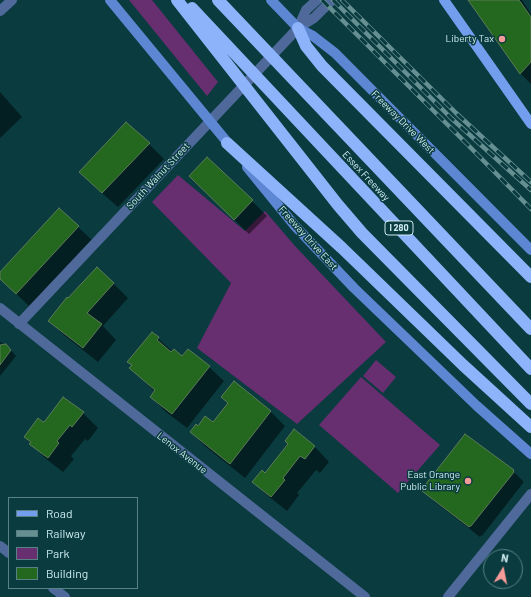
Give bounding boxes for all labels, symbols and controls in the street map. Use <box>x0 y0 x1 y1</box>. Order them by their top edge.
place label: Liberty Tax <box>446 33 494 45</box>
marker: Liberty Tax <box>497 34 507 44</box>
street label: Freeway Drive West <box>369 88 437 156</box>
street label: South Walnut Street <box>124 140 192 212</box>
street label: Essex Freeway <box>340 149 392 203</box>
street label: Freeway Drive East <box>276 203 340 273</box>
road number: I 280 <box>385 221 413 235</box>
street label: Lenox Avenue <box>155 430 209 476</box>
place label: East Orange Public Library <box>400 469 460 492</box>
marker: East Orange Public Library <box>463 476 473 486</box>
legend <box>8 497 138 589</box>
text: Road <box>46 506 73 520</box>
text: Railway <box>46 526 85 540</box>
text: Park <box>46 546 70 560</box>
north arrow <box>483 549 523 589</box>
text: N <box>500 551 510 565</box>
text: Building <box>46 566 88 580</box>

